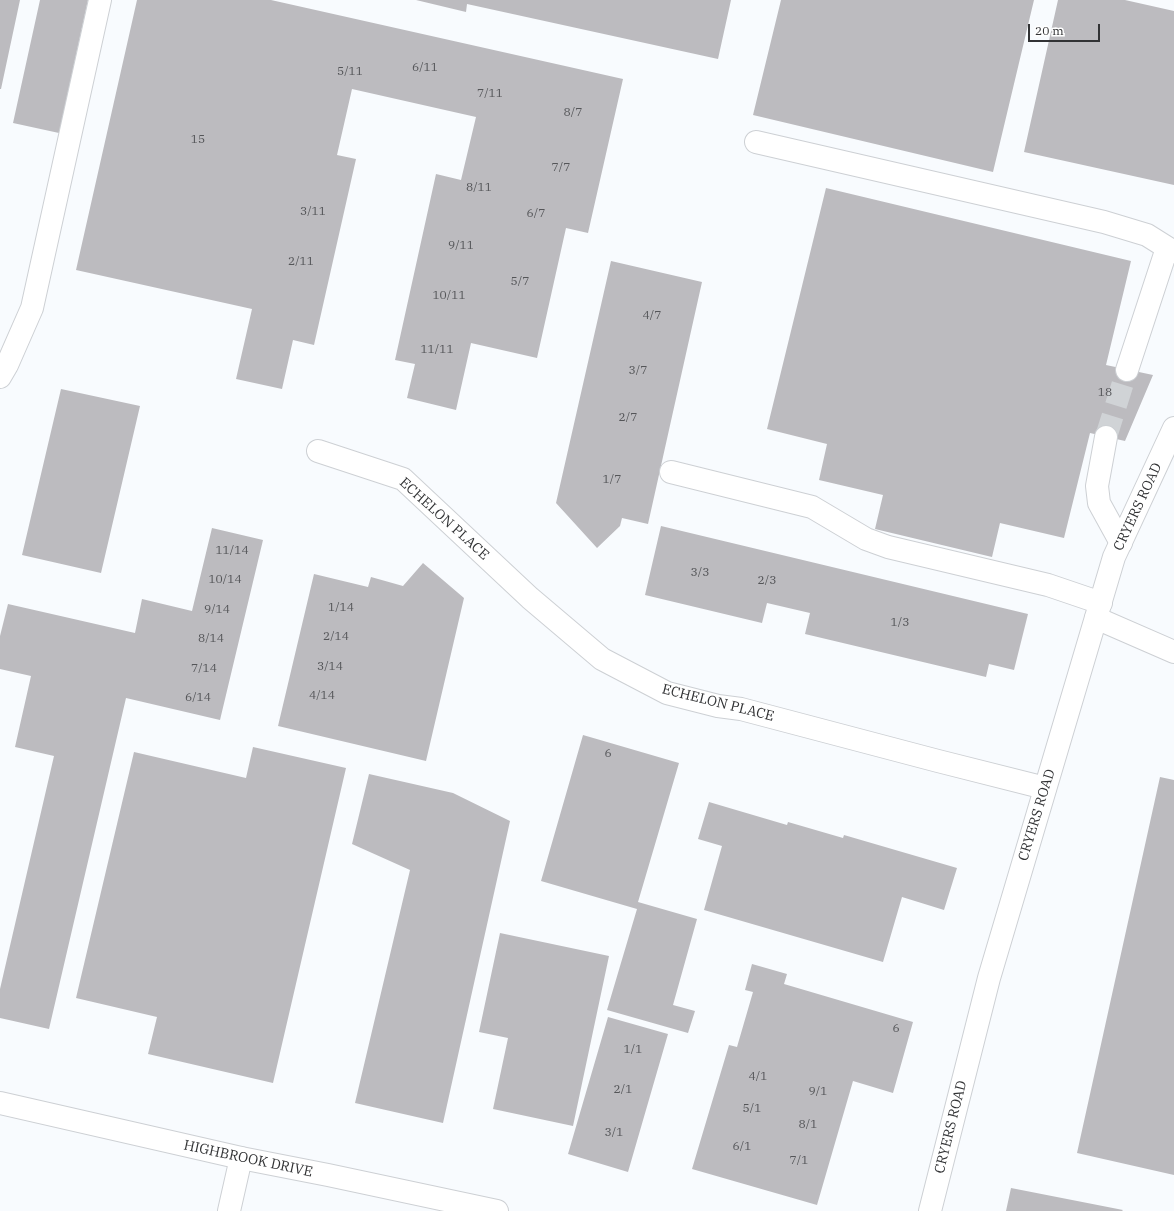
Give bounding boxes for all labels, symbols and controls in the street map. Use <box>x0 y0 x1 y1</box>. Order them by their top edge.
scale bar <box>1030 16 1102 42</box>
text: 20 m <box>1035 23 1064 38</box>
house number: 6/11 <box>412 61 438 75</box>
house number: 5/11 <box>337 65 363 79</box>
house number: 7/11 <box>477 87 503 101</box>
house number: 8/7 <box>564 106 582 120</box>
house number: 15 <box>191 133 205 147</box>
house number: 7/7 <box>552 161 570 175</box>
house number: 8/11 <box>466 181 492 195</box>
house number: 3/11 <box>300 205 326 219</box>
house number: 6/7 <box>527 207 545 221</box>
house number: 9/11 <box>448 239 474 253</box>
house number: 2/11 <box>288 255 314 269</box>
house number: 5/7 <box>511 275 529 289</box>
house number: 10/11 <box>432 289 466 303</box>
house number: 4/7 <box>643 309 661 323</box>
house number: 11/11 <box>420 343 454 357</box>
house number: 3/7 <box>629 364 647 378</box>
house number: 18 <box>1098 386 1112 400</box>
house number: 2/7 <box>619 411 637 425</box>
street label: CRYERS ROAD <box>1110 460 1166 554</box>
house number: 1/7 <box>603 473 621 487</box>
street label: ECHELON PLACE <box>396 474 492 564</box>
house number: 11/14 <box>215 544 249 558</box>
house number: 3/3 <box>691 566 709 580</box>
house number: 10/14 <box>208 573 242 587</box>
house number: 2/3 <box>758 574 776 588</box>
house number: 1/14 <box>328 601 354 615</box>
house number: 9/14 <box>204 603 230 617</box>
house number: 1/3 <box>891 616 909 630</box>
house number: 2/14 <box>323 630 349 644</box>
house number: 8/14 <box>198 632 224 646</box>
house number: 3/14 <box>317 660 343 674</box>
house number: 7/14 <box>191 662 217 676</box>
street label: ECHELON PLACE <box>660 681 776 725</box>
house number: 4/14 <box>309 689 335 703</box>
house number: 6/14 <box>185 691 211 705</box>
house number: 6 <box>604 747 612 761</box>
street label: CRYERS ROAD <box>1015 767 1059 863</box>
house number: 6 <box>892 1022 900 1036</box>
house number: 1/1 <box>624 1043 642 1057</box>
house number: 4/1 <box>749 1070 767 1084</box>
street label: CRYERS ROAD <box>931 1079 971 1175</box>
house number: 2/1 <box>614 1083 632 1097</box>
house number: 9/1 <box>809 1085 827 1099</box>
house number: 5/1 <box>743 1102 761 1116</box>
house number: 8/1 <box>799 1118 817 1132</box>
house number: 3/1 <box>605 1126 623 1140</box>
street label: HIGHBROOK DRIVE <box>182 1137 314 1181</box>
house number: 6/1 <box>733 1140 751 1154</box>
house number: 7/1 <box>790 1154 808 1168</box>

